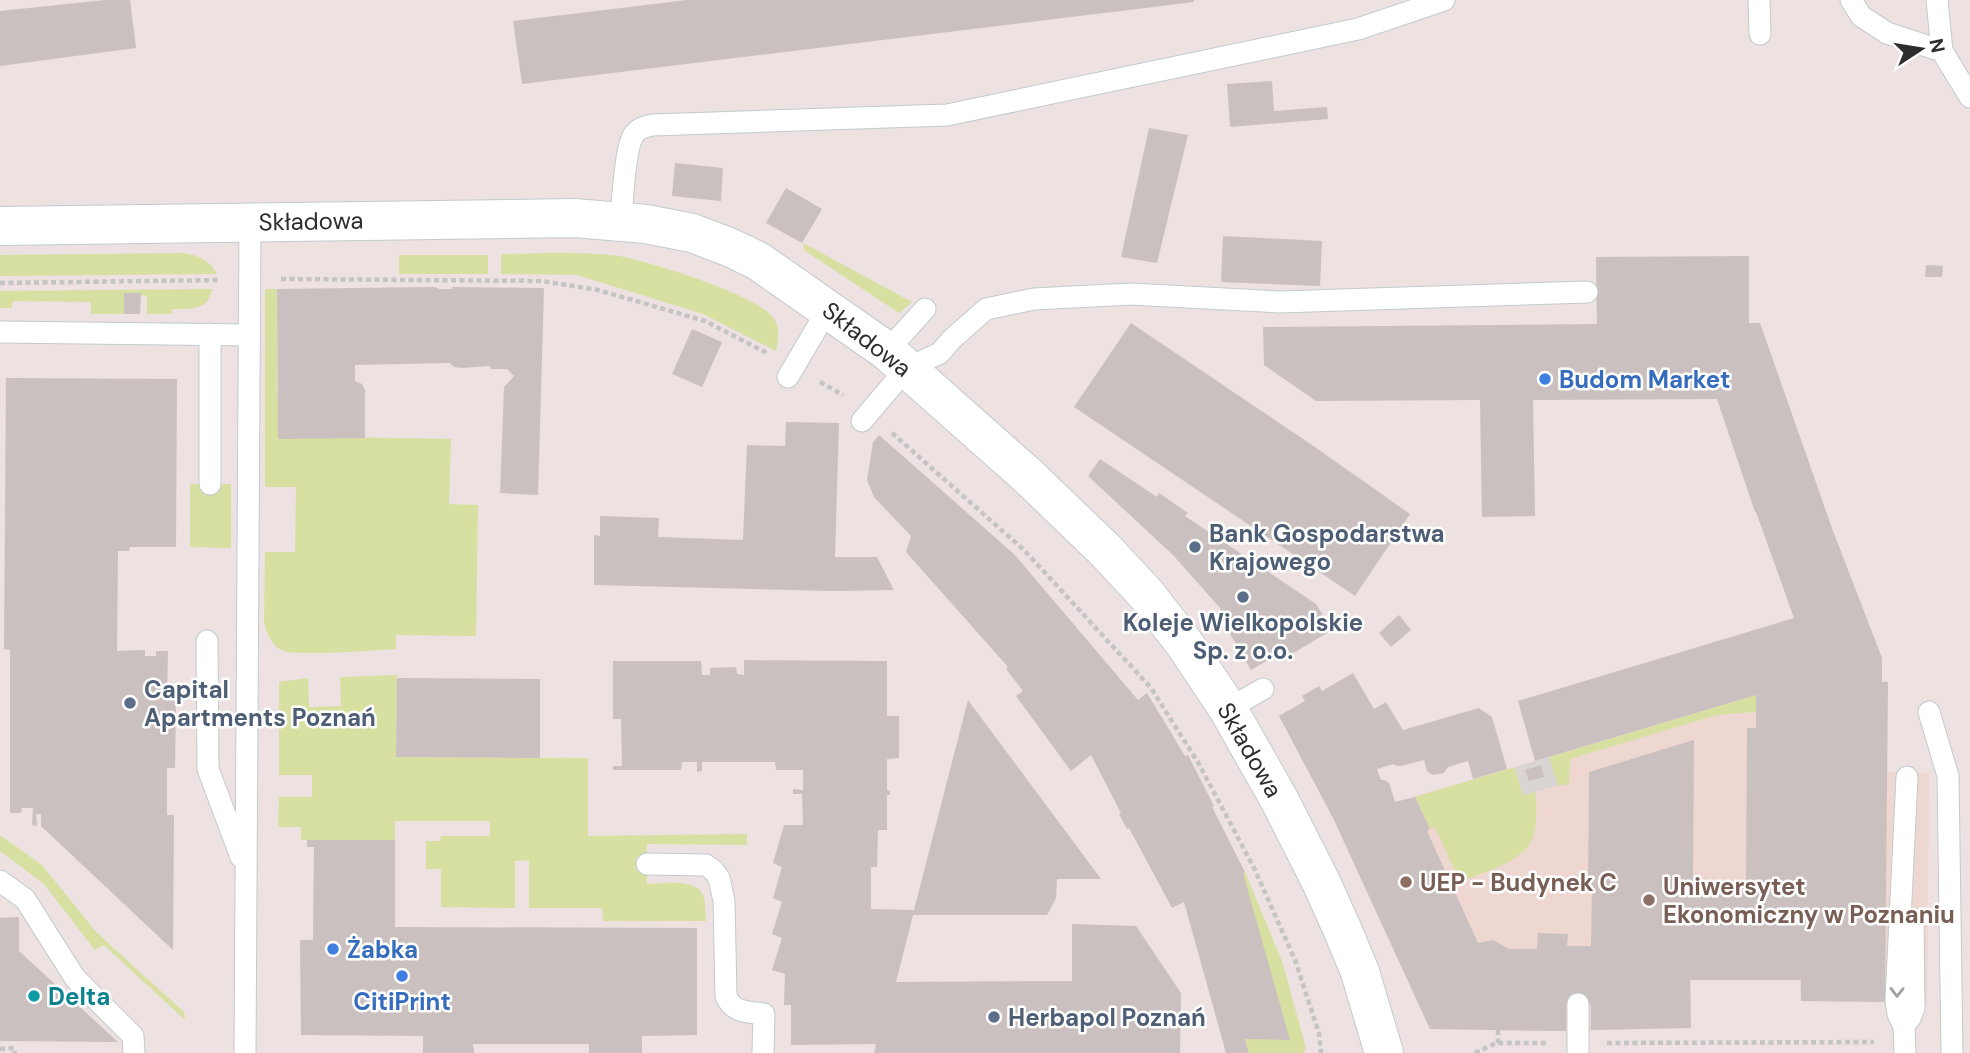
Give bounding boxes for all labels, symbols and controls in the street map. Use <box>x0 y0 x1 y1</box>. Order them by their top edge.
north arrow <box>1886 14 1956 84</box>
text: N <box>1923 36 1951 55</box>
street label: Składowa <box>258 205 364 237</box>
street label: Składowa <box>816 295 918 383</box>
place label: Budom Market <box>1559 364 1730 395</box>
marker: Budom Market <box>1537 371 1553 387</box>
place label: Bank Gospodarstwa Krajowego <box>1209 518 1445 577</box>
marker: Bank Gospodarstwa Krajowego <box>1187 539 1203 555</box>
marker: Koleje Wielkopolskie Sp. z o.o. <box>1235 589 1251 605</box>
place label: Koleje Wielkopolskie Sp. z o.o. <box>1123 607 1363 666</box>
place label: Capital Apartments Poznań <box>144 674 376 733</box>
marker: Capital Apartments Poznań <box>122 695 138 711</box>
street label: Składowa <box>1210 697 1290 803</box>
place label: UEP - Budynek C <box>1420 867 1617 898</box>
place label: Uniwersytet Ekonomiczny w Poznaniu <box>1663 871 1955 930</box>
marker: UEP - Budynek C <box>1398 874 1414 890</box>
marker: Uniwersytet Ekonomiczny w Poznaniu <box>1641 892 1657 908</box>
place label: Żabka <box>347 934 418 965</box>
marker: Żabka <box>325 941 341 957</box>
marker: CitiPrint <box>394 968 410 984</box>
place label: Delta <box>48 981 110 1012</box>
place label: CitiPrint <box>353 986 451 1017</box>
one-way arrow <box>1889 987 1905 998</box>
marker: Delta <box>26 988 42 1004</box>
place label: Herbapol Poznań <box>1008 1002 1206 1033</box>
marker: Herbapol Poznań <box>986 1009 1002 1025</box>

